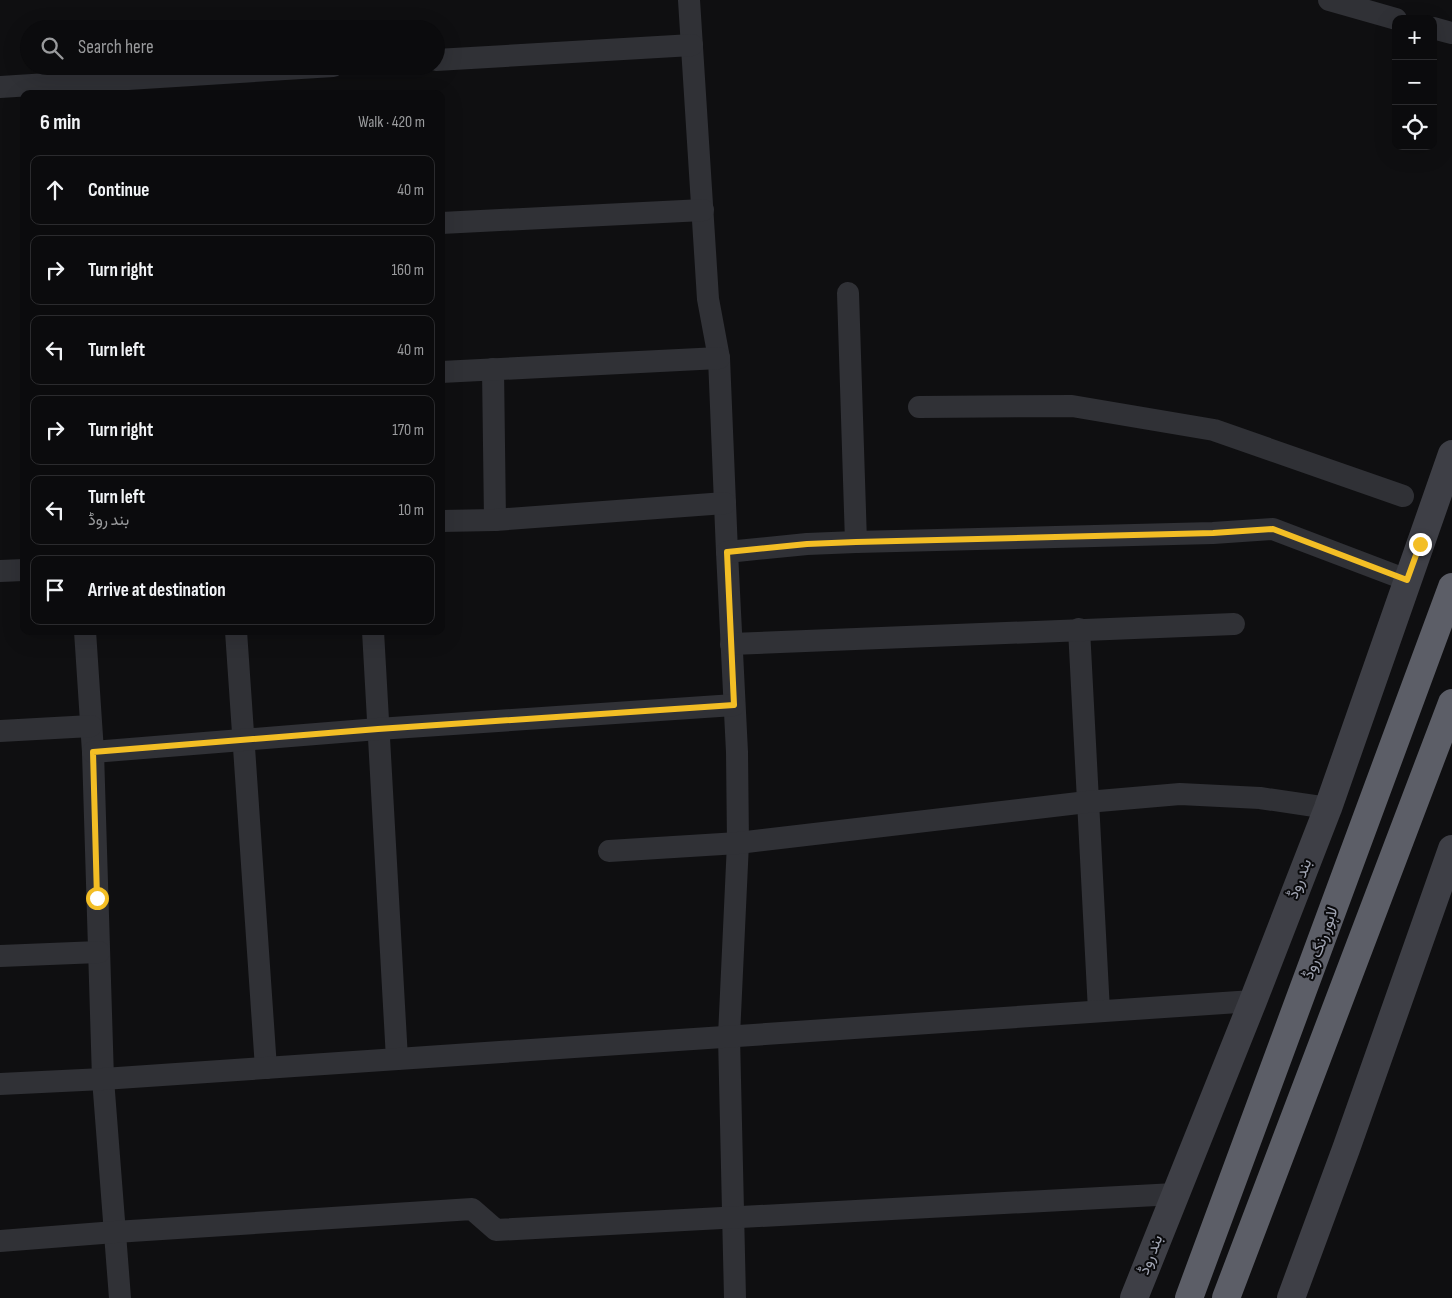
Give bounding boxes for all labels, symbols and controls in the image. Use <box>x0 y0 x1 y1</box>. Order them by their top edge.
map controls <box>1392 15 1437 150</box>
button: + <box>1392 15 1437 60</box>
search box <box>20 20 445 75</box>
icon: search <box>38 34 66 62</box>
text: Search here <box>78 36 154 59</box>
button: − <box>1392 60 1437 105</box>
button: locate <box>1392 105 1437 150</box>
text: 6 min <box>40 110 81 135</box>
text: Walk · 420 m <box>358 113 425 132</box>
icon: ahead <box>41 176 69 204</box>
text: Continue <box>88 179 149 202</box>
text: 40 m <box>397 181 424 200</box>
icon: right <box>41 256 69 284</box>
text: Turn right <box>88 259 153 282</box>
text: 160 m <box>391 261 424 280</box>
icon: left <box>41 336 69 364</box>
text: Turn left <box>88 339 145 362</box>
text: 40 m <box>397 341 424 360</box>
icon: right <box>41 416 69 444</box>
text: Turn right <box>88 419 153 442</box>
text: 170 m <box>392 421 424 440</box>
text: Turn left <box>88 486 145 509</box>
icon: left <box>41 496 69 524</box>
text: 10 m <box>398 501 424 520</box>
text: بند روڈ <box>88 511 129 530</box>
route end <box>1409 533 1432 556</box>
icon: arrive <box>41 576 69 604</box>
text: Arrive at destination <box>88 579 226 602</box>
street label: بند روڈ <box>1284 856 1316 902</box>
route start <box>86 887 109 910</box>
street label: لاہور رنگ روڈ <box>1299 904 1343 982</box>
street label: بند روڈ <box>1135 1232 1167 1278</box>

